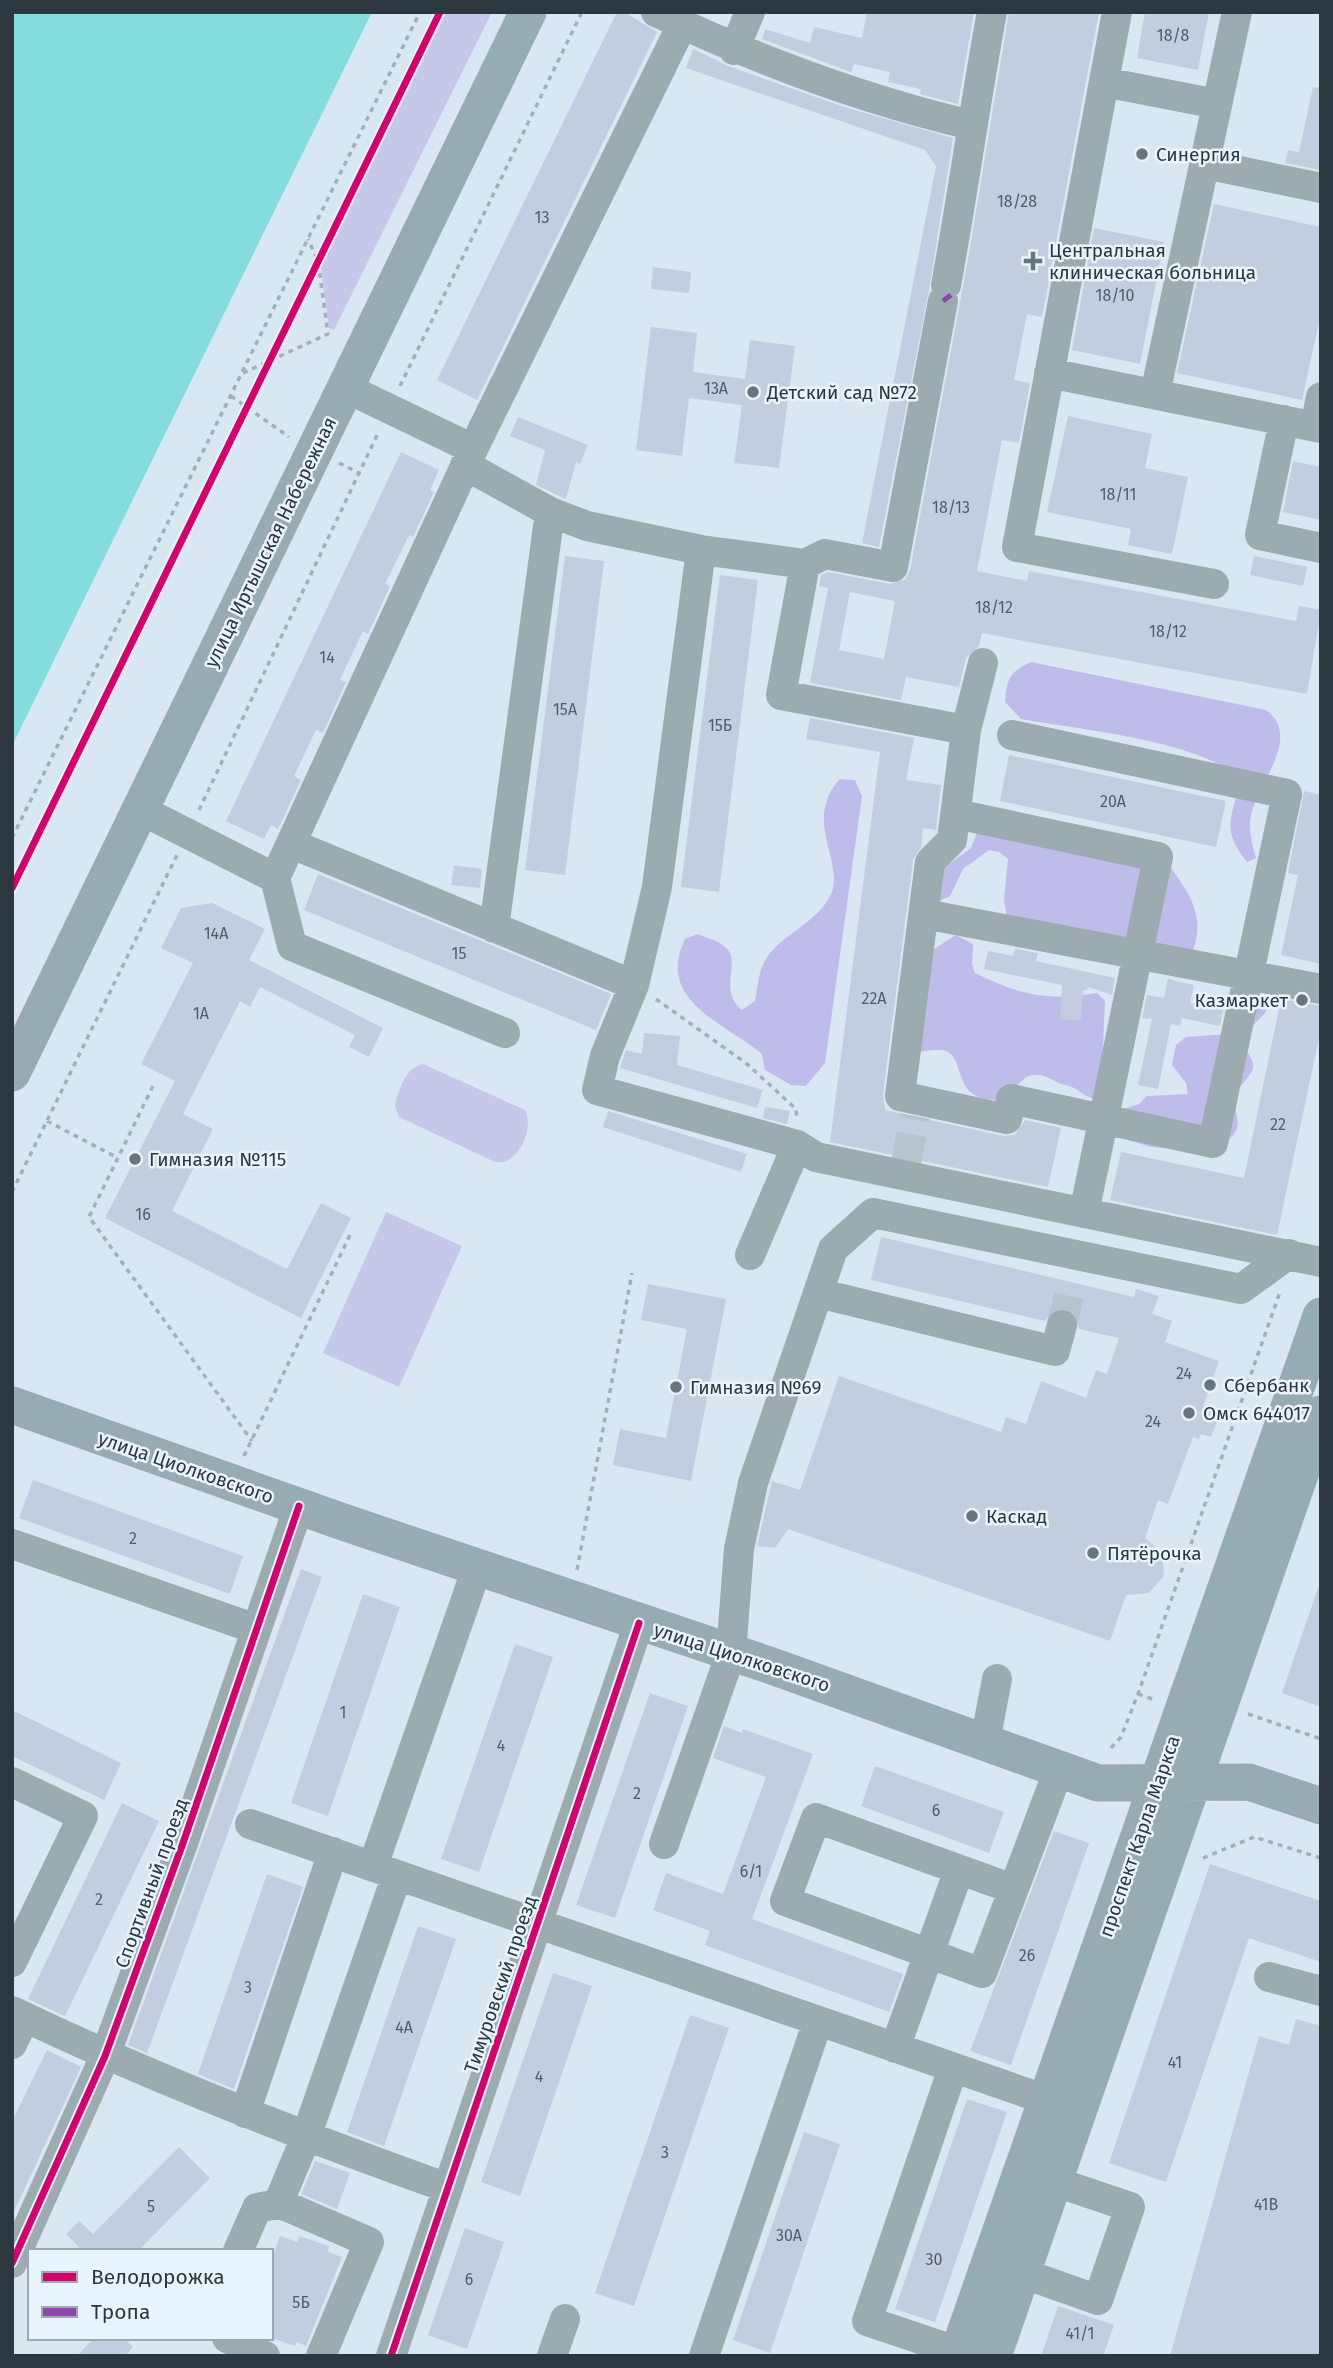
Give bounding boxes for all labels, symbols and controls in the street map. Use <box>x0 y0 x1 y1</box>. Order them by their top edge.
house number: 18/8 <box>1157 26 1189 45</box>
place label: Синергия <box>1156 143 1241 166</box>
marker: Синергия <box>1134 146 1150 162</box>
house number: 18/28 <box>997 192 1037 211</box>
house number: 13 <box>535 208 549 227</box>
place label: Центральная клиническая больница <box>1049 239 1256 284</box>
marker: Центральная клиническая больница <box>1023 251 1043 271</box>
house number: 18/10 <box>1096 286 1135 305</box>
house number: 13А <box>704 379 729 398</box>
place label: Детский сад №72 <box>766 381 917 404</box>
marker: Детский сад №72 <box>745 384 761 400</box>
street label: улица Иртышская Набережная <box>200 413 341 671</box>
house number: 18/11 <box>1100 485 1136 504</box>
house number: 18/13 <box>932 498 970 517</box>
house number: 18/12 <box>975 598 1013 617</box>
house number: 18/12 <box>1149 622 1187 641</box>
house number: 14 <box>319 648 335 667</box>
house number: 15А <box>553 700 578 719</box>
house number: 15Б <box>708 716 732 735</box>
house number: 20А <box>1100 792 1127 811</box>
house number: 14А <box>204 924 229 943</box>
house number: 15 <box>452 944 466 963</box>
house number: 22А <box>861 989 887 1008</box>
place label: Казмаркет <box>1195 989 1288 1012</box>
marker: Казмаркет <box>1294 992 1310 1008</box>
house number: 1А <box>193 1004 210 1023</box>
house number: 22 <box>1270 1115 1286 1134</box>
place label: Гимназия №115 <box>149 1148 286 1171</box>
marker: Гимназия №115 <box>127 1151 143 1167</box>
house number: 16 <box>135 1205 151 1224</box>
house number: 24 <box>1176 1364 1192 1383</box>
place label: Сбербанк <box>1224 1374 1309 1397</box>
place label: Гимназия №69 <box>690 1376 821 1399</box>
marker: Сбербанк <box>1202 1377 1218 1393</box>
marker: Гимназия №69 <box>668 1379 684 1395</box>
place label: Омск 644017 <box>1203 1402 1310 1425</box>
marker: Омск 644017 <box>1181 1405 1197 1421</box>
house number: 24 <box>1145 1412 1161 1431</box>
street label: улица Циолковского <box>95 1427 277 1508</box>
place label: Каскад <box>986 1505 1047 1528</box>
marker: Каскад <box>964 1508 980 1524</box>
house number: 2 <box>129 1529 137 1548</box>
place label: Пятёрочка <box>1107 1542 1202 1565</box>
marker: Пятёрочка <box>1085 1545 1101 1561</box>
street label: улица Циолковского <box>651 1618 833 1697</box>
house number: 1 <box>340 1703 346 1722</box>
street label: проспект Карла Маркса <box>1094 1732 1185 1940</box>
house number: 4 <box>497 1736 506 1755</box>
house number: 2 <box>633 1784 641 1803</box>
street label: Спортивный проезд <box>110 1795 193 1971</box>
house number: 6 <box>932 1801 940 1820</box>
house number: 6/1 <box>740 1862 762 1881</box>
house number: 2 <box>95 1890 103 1909</box>
street label: Тимуровский проезд <box>459 1893 542 2076</box>
house number: 26 <box>1019 1946 1035 1965</box>
house number: 3 <box>244 1978 252 1997</box>
house number: 4А <box>395 2018 414 2037</box>
house number: 41 <box>1168 2053 1182 2072</box>
house number: 4 <box>535 2067 544 2086</box>
house number: 3 <box>661 2143 669 2162</box>
house number: 41В <box>1254 2195 1278 2214</box>
house number: 5 <box>147 2197 155 2216</box>
house number: 30А <box>776 2226 803 2245</box>
legend <box>28 2249 273 2340</box>
house number: 30 <box>926 2250 943 2269</box>
text: Велодорожка <box>91 2264 225 2290</box>
house number: 6 <box>465 2270 473 2289</box>
house number: 5Б <box>292 2293 310 2312</box>
text: Тропа <box>91 2299 150 2325</box>
house number: 41/1 <box>1066 2324 1094 2343</box>

